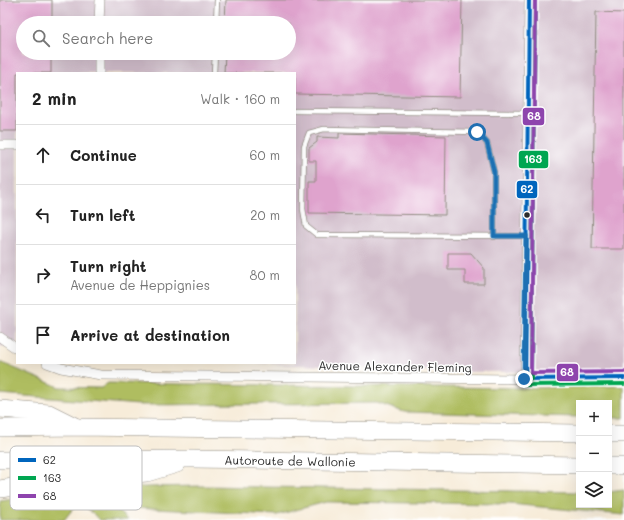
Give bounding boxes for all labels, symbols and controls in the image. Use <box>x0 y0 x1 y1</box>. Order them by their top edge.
search box <box>16 16 296 60</box>
icon: search <box>30 27 52 49</box>
text: Search here <box>62 28 153 48</box>
text: 2 min <box>32 87 77 109</box>
text: Walk · 160 m <box>200 90 280 107</box>
line badge: 68 <box>522 107 545 126</box>
text: 68 <box>527 108 541 123</box>
route start <box>468 123 486 141</box>
icon: ahead <box>32 144 54 166</box>
text: Continue <box>70 145 137 165</box>
text: 60 m <box>250 146 280 163</box>
line badge: 163 <box>518 150 549 169</box>
text: 163 <box>524 151 542 166</box>
line badge: 62 <box>516 180 538 199</box>
text: 62 <box>521 181 533 196</box>
icon: left <box>32 204 54 226</box>
text: Turn left <box>70 205 135 225</box>
text: 20 m <box>250 206 280 223</box>
unlabelled marker <box>522 210 532 220</box>
text: Turn right <box>70 256 147 276</box>
icon: right <box>32 264 54 286</box>
text: 80 m <box>250 266 280 283</box>
text: Avenue de Heppignies <box>70 276 210 293</box>
icon: arrive <box>32 324 54 346</box>
text: Arrive at destination <box>70 325 230 345</box>
street label: Avenue Alexander Fleming <box>318 357 472 375</box>
line badge: 68 <box>556 363 579 382</box>
text: 68 <box>560 364 574 379</box>
route end <box>515 370 533 388</box>
map controls <box>576 400 612 508</box>
button: + <box>576 400 612 436</box>
button: − <box>576 436 612 472</box>
legend <box>10 446 142 510</box>
text: 62 <box>43 452 56 467</box>
street label: Autoroute de Wallonie <box>224 452 356 470</box>
text: 163 <box>43 470 62 485</box>
button: layers <box>576 472 612 508</box>
text: 68 <box>43 488 57 503</box>

